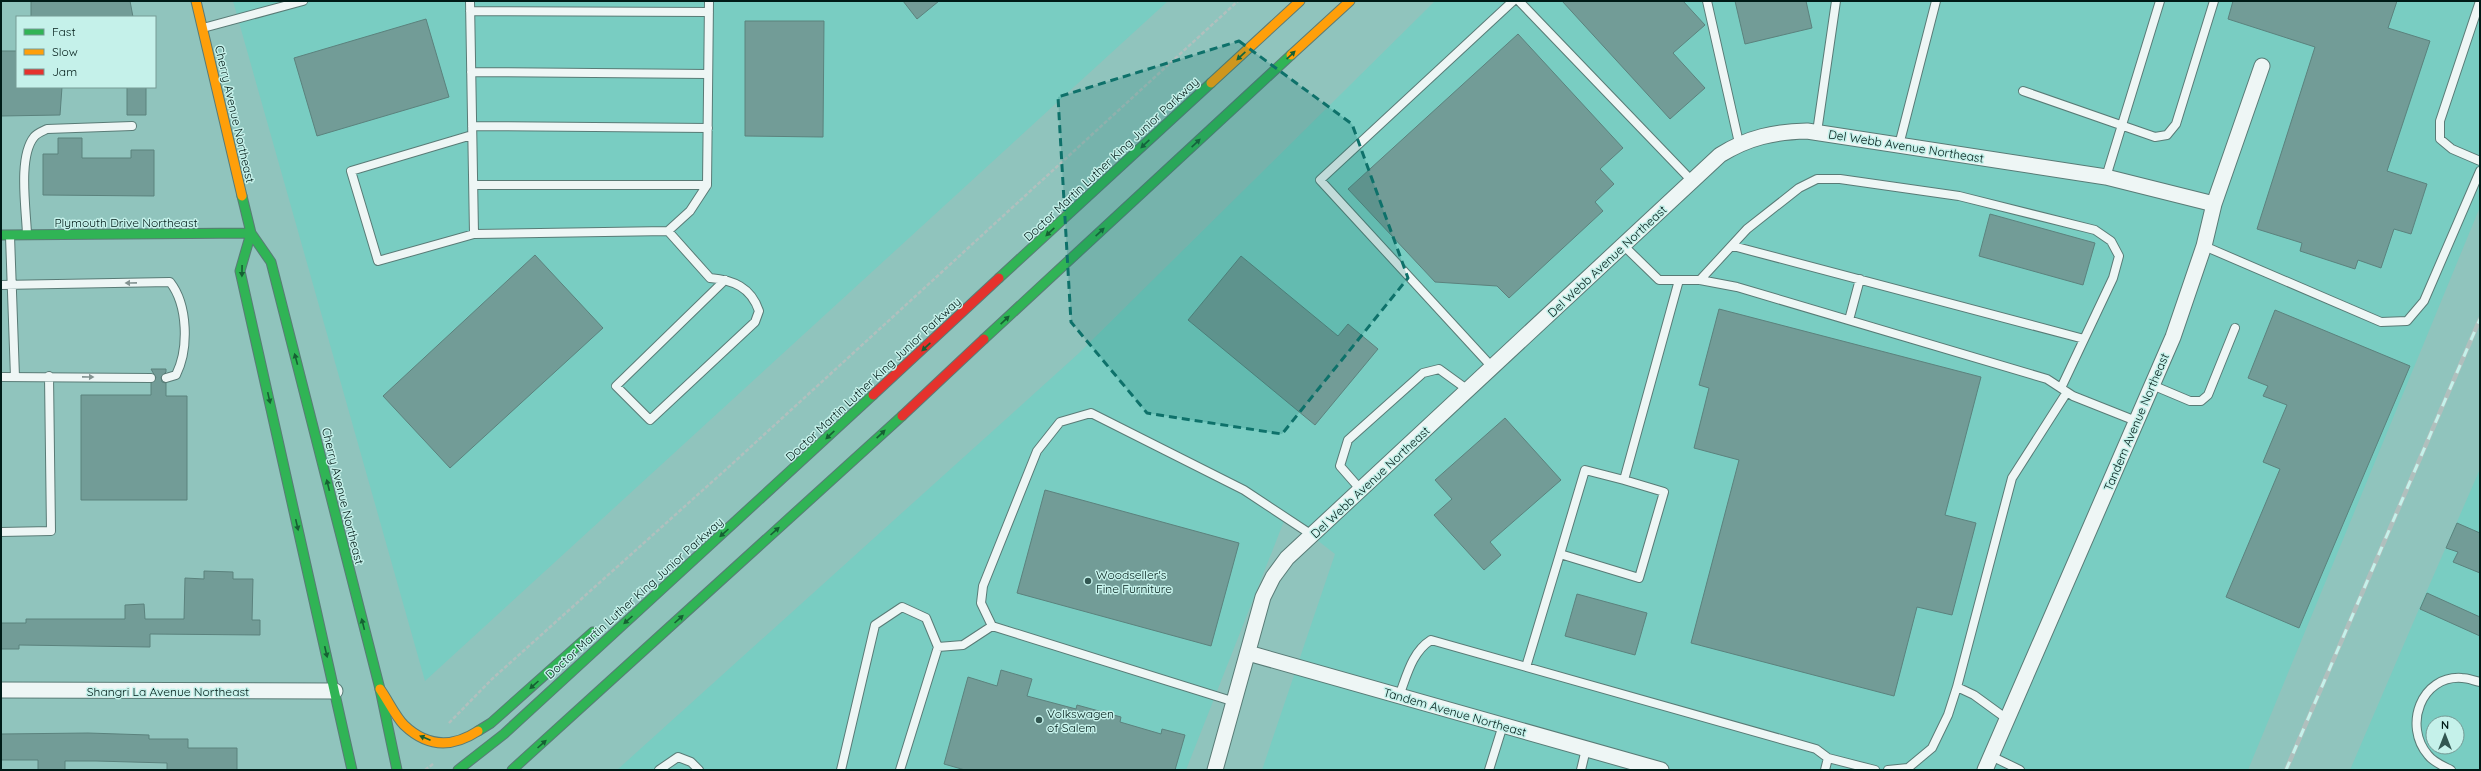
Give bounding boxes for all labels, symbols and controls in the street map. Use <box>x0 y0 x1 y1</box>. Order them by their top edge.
legend <box>16 16 156 88</box>
text: Fast <box>52 24 76 39</box>
text: Slow <box>52 44 78 59</box>
street label: Cherry Avenue Northeast <box>212 44 258 184</box>
one-way arrow <box>1236 51 1246 61</box>
one-way arrow <box>1286 51 1296 60</box>
text: Jam <box>52 64 77 79</box>
street label: Doctor Martin Luther King Junior Parkway <box>1020 74 1202 244</box>
street label: Del Webb Avenue Northeast <box>1827 126 1985 166</box>
one-way arrow <box>1140 139 1150 149</box>
one-way arrow <box>1191 139 1201 148</box>
street label: Del Webb Avenue Northeast <box>1544 202 1670 320</box>
street label: Plymouth Drive Northeast <box>54 215 198 230</box>
one-way arrow <box>1095 227 1105 236</box>
one-way arrow <box>1045 228 1055 237</box>
one-way arrow <box>239 265 245 278</box>
one-way arrow <box>124 280 137 286</box>
street label: Doctor Martin Luther King Junior Parkway <box>782 294 964 464</box>
one-way arrow <box>1000 315 1010 325</box>
one-way arrow <box>921 342 930 351</box>
street label: Tandem Avenue Northeast <box>2100 351 2172 493</box>
one-way arrow <box>292 353 298 365</box>
one-way arrow <box>82 374 95 380</box>
one-way arrow <box>266 392 272 404</box>
street label: Del Webb Avenue Northeast <box>1307 423 1433 541</box>
street label: Cherry Avenue Northeast <box>319 426 367 566</box>
one-way arrow <box>876 429 886 439</box>
one-way arrow <box>825 431 835 440</box>
one-way arrow <box>325 479 331 491</box>
street label: Doctor Martin Luther King Junior Parkway <box>542 514 726 682</box>
one-way arrow <box>295 519 301 531</box>
one-way arrow <box>770 527 780 536</box>
one-way arrow <box>719 528 729 537</box>
place label: Woodseller's Fine Furniture <box>1096 567 1172 596</box>
marker: Woodseller's Fine Furniture <box>1083 576 1093 586</box>
one-way arrow <box>674 614 684 624</box>
one-way arrow <box>623 616 633 625</box>
one-way arrow <box>360 618 366 631</box>
one-way arrow <box>323 645 329 658</box>
one-way arrow <box>529 680 539 689</box>
street label: Shangri La Avenue Northeast <box>87 684 249 699</box>
street label: Tandem Avenue Northeast <box>1382 684 1528 740</box>
place label: Volkswagen of Salem <box>1047 706 1114 735</box>
marker: Volkswagen of Salem <box>1034 715 1044 725</box>
north arrow <box>2425 715 2465 755</box>
text: N <box>2441 718 2449 732</box>
one-way arrow <box>420 735 431 741</box>
one-way arrow <box>537 740 547 749</box>

